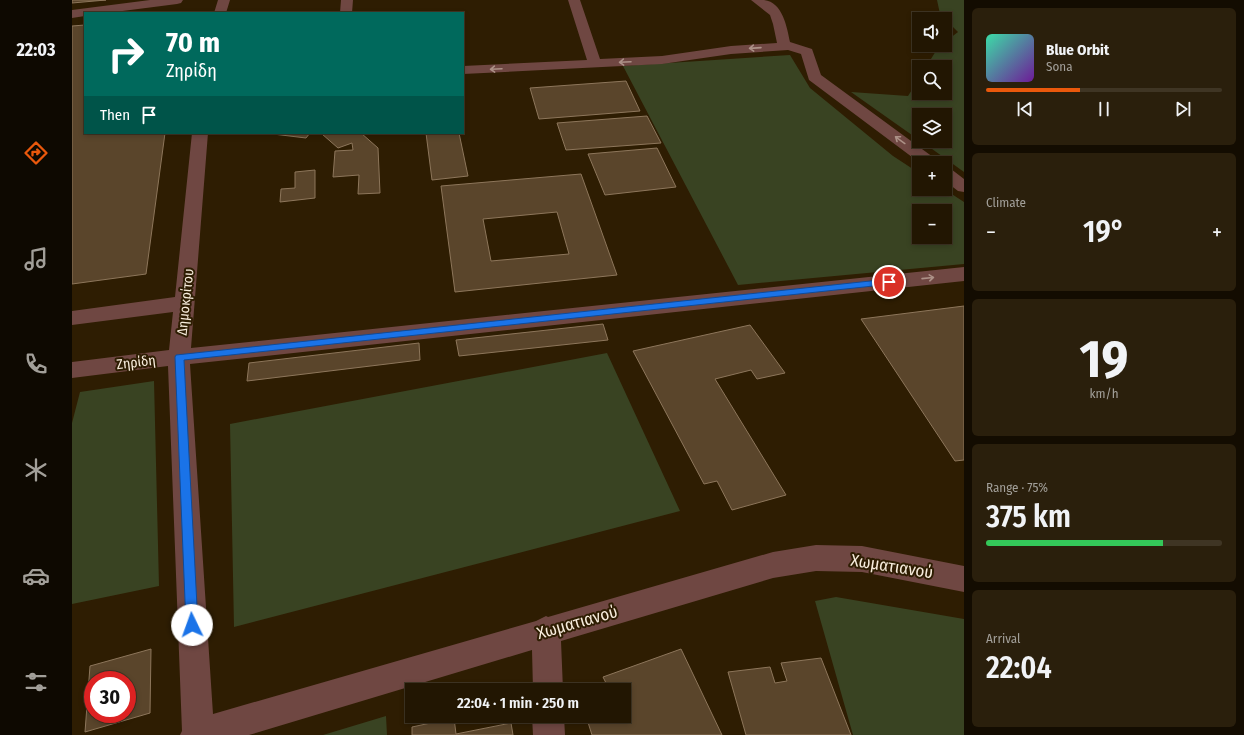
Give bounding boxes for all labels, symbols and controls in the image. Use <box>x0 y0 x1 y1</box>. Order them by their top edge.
map controls <box>912 12 952 244</box>
button: sound <box>912 12 952 52</box>
text: 70 m <box>166 26 220 59</box>
icon: right <box>100 28 152 80</box>
text: 22:03 <box>17 39 55 61</box>
text: Blue Orbit <box>1046 41 1109 59</box>
one-way arrow <box>749 45 762 52</box>
one-way arrow <box>619 58 632 65</box>
text: Sona <box>1046 59 1073 74</box>
text: Ζηρίδη <box>166 60 217 82</box>
button: search <box>912 60 952 100</box>
one-way arrow <box>490 65 503 72</box>
icon: previous <box>1014 98 1036 120</box>
icon: pause <box>1093 98 1115 120</box>
icon: next <box>1172 98 1194 120</box>
icon: arrive <box>138 104 160 126</box>
text: Then <box>100 106 130 124</box>
button: layers <box>912 108 952 148</box>
one-way arrow <box>895 136 906 144</box>
icon: directions <box>22 139 50 167</box>
button: + <box>912 156 952 196</box>
text: Climate <box>986 195 1026 210</box>
button: − <box>912 204 952 244</box>
text: 19° <box>1083 214 1125 250</box>
text: − <box>986 219 996 246</box>
text: + <box>1212 219 1222 246</box>
icon: music <box>22 245 50 273</box>
pin <box>872 265 906 299</box>
street label: Δημοκρίτου <box>174 268 197 336</box>
icon: arrive <box>878 271 900 293</box>
one-way arrow <box>921 274 934 282</box>
text: 19 <box>1080 328 1128 391</box>
icon: phone <box>22 350 50 378</box>
street label: Ζηρίδη <box>115 352 157 373</box>
text: km/h <box>1090 386 1119 401</box>
icon: climate <box>22 456 50 484</box>
text: Range · 75% <box>986 480 1048 495</box>
text: 375 km <box>986 499 1071 535</box>
street label: Χωματιανού <box>849 550 935 583</box>
icon: car <box>22 562 50 590</box>
street label: Χωματιανού <box>534 601 620 644</box>
position arrow <box>171 604 213 646</box>
text: Arrival <box>986 631 1020 646</box>
text: 22:04 <box>986 650 1052 686</box>
icon: filters <box>22 668 50 696</box>
speed limit sign: 30 <box>84 671 136 723</box>
text: 22:04 · 1 min · 250 m <box>457 694 579 712</box>

